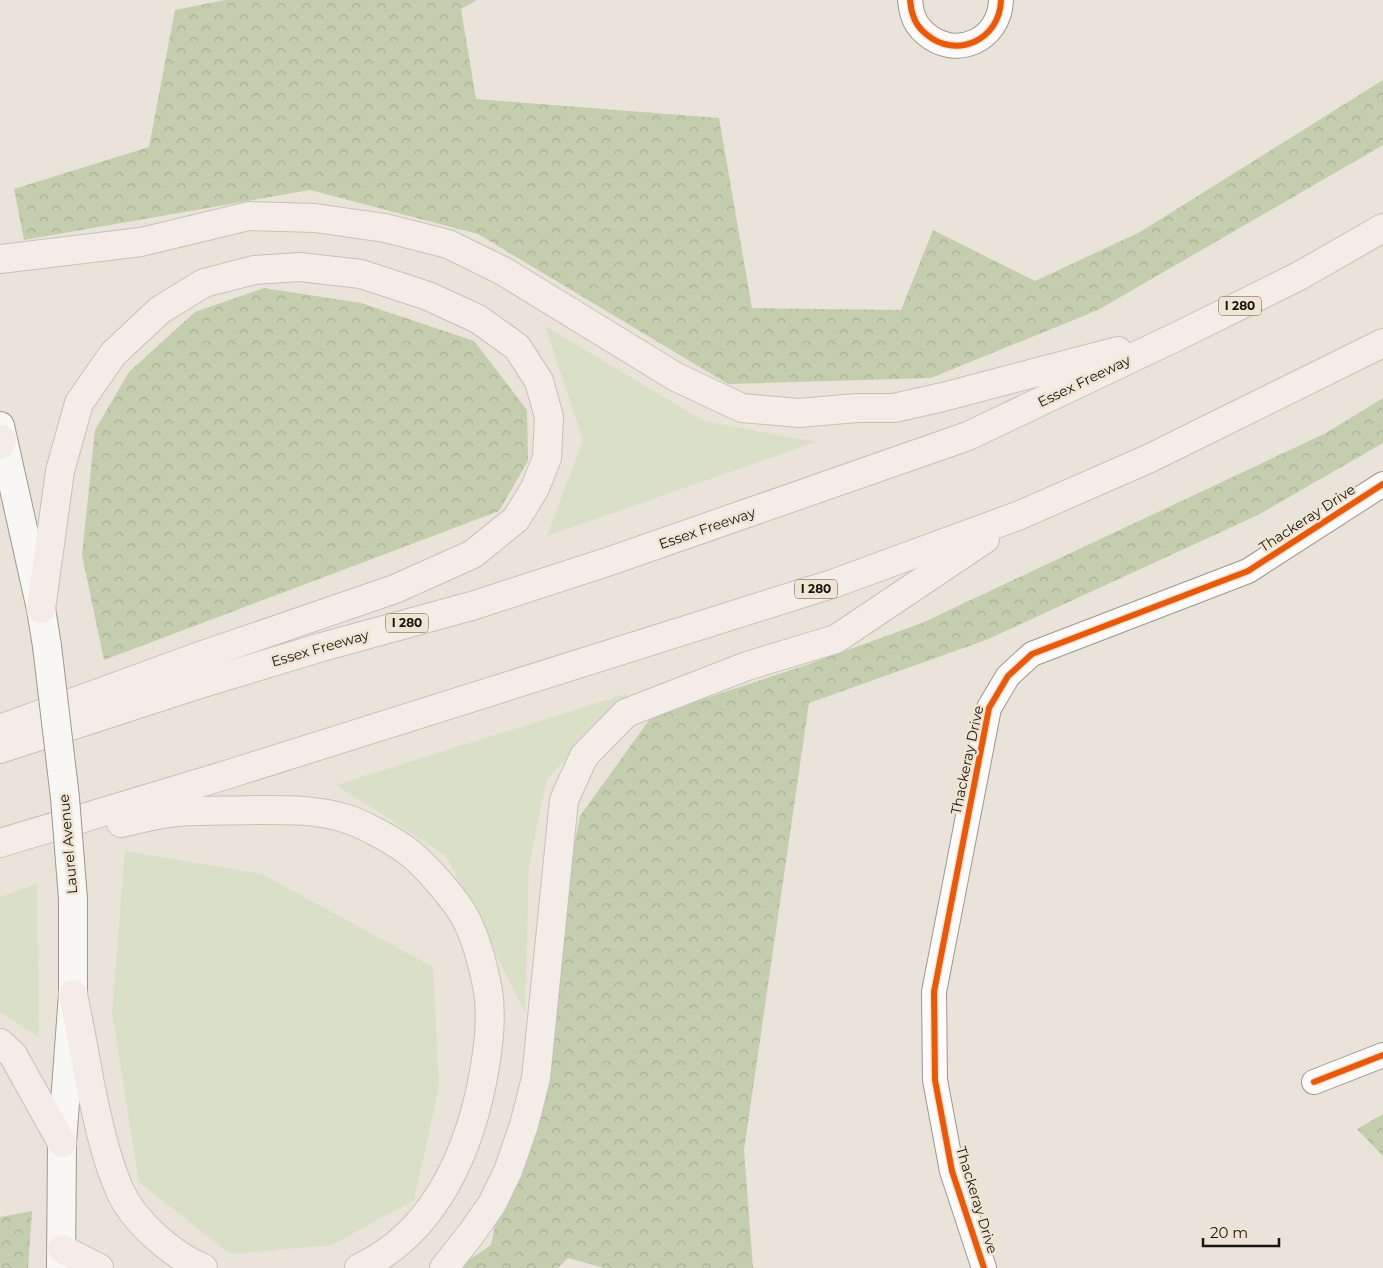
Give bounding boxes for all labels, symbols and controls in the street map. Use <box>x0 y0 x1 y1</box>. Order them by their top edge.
road number: I 280 <box>1219 296 1261 316</box>
street label: Essex Freeway <box>1035 351 1134 411</box>
street label: Thackeray Drive <box>1256 480 1358 556</box>
street label: Essex Freeway <box>656 503 758 553</box>
road number: I 280 <box>795 580 837 598</box>
road number: I 280 <box>386 614 428 632</box>
street label: Essex Freeway <box>269 625 371 671</box>
street label: Thackeray Drive <box>947 704 987 816</box>
street label: Laurel Avenue <box>55 793 81 895</box>
street label: Thackeray Drive <box>952 1144 1002 1256</box>
scale bar <box>1203 1216 1279 1248</box>
text: 20 m <box>1210 1223 1248 1242</box>

